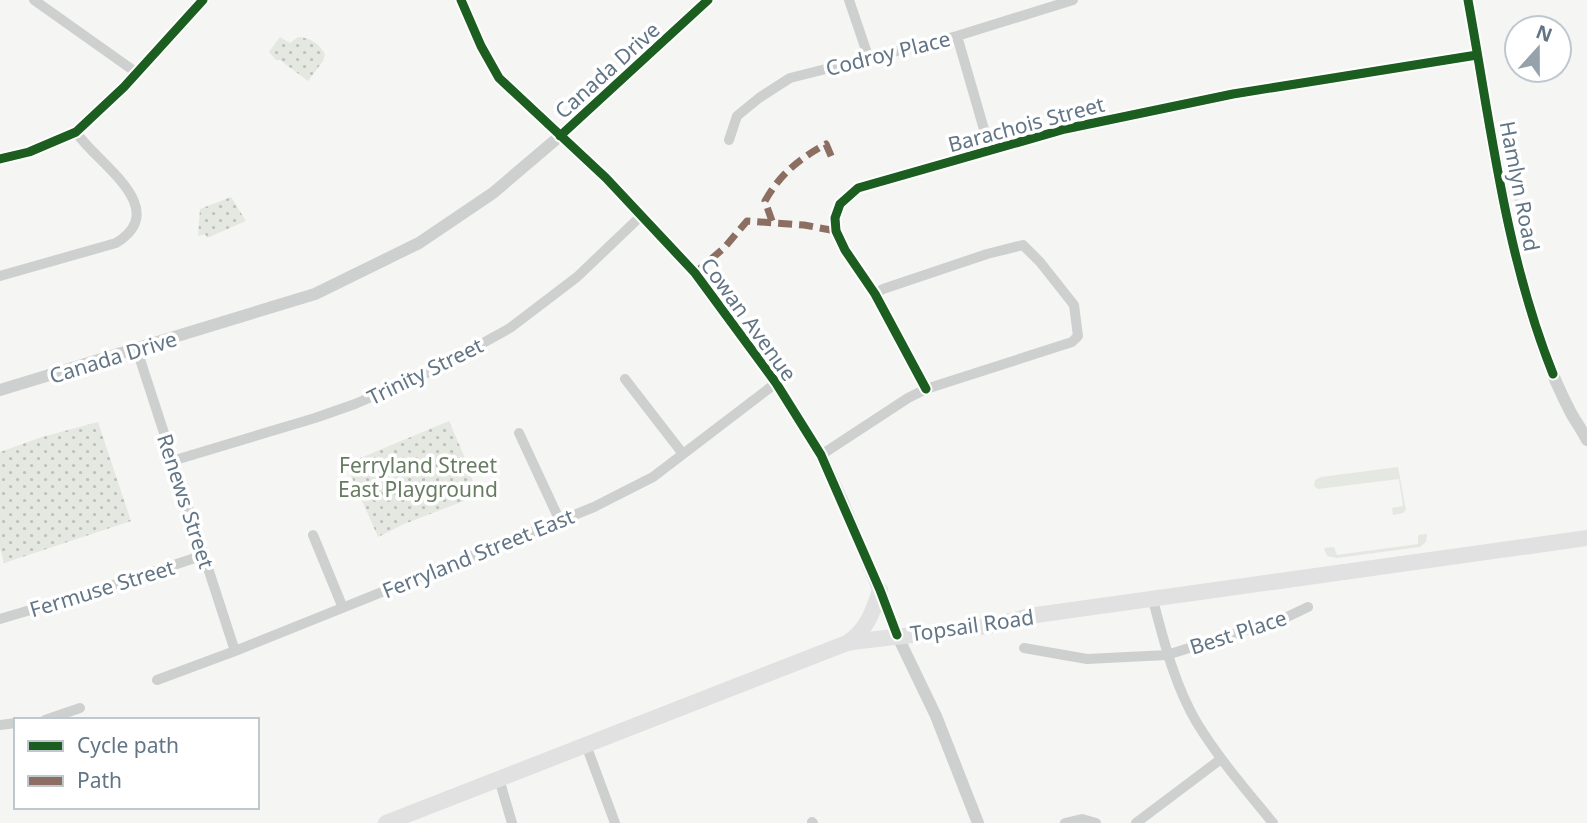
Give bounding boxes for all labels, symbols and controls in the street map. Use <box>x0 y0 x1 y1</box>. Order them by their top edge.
north arrow <box>1503 14 1573 84</box>
street label: Canada Drive <box>549 15 665 125</box>
text: N <box>1532 18 1556 48</box>
street label: Codroy Place <box>823 24 953 82</box>
street label: Barachois Street <box>945 90 1108 158</box>
street label: Hamlyn Road <box>1494 119 1546 253</box>
street label: Cowan Avenue <box>695 252 803 386</box>
street label: Canada Drive <box>46 324 180 390</box>
street label: Trinity Street <box>362 331 488 411</box>
street label: Renews Street <box>151 430 221 572</box>
park label: Ferryland Street East Playground <box>338 451 498 503</box>
street label: Ferryland Street East <box>378 502 578 604</box>
street label: Fermuse Street <box>26 553 178 623</box>
street label: Topsail Road <box>908 602 1036 648</box>
street label: Best Place <box>1186 603 1290 661</box>
legend <box>14 718 259 809</box>
text: Cycle path <box>77 731 179 759</box>
text: Path <box>77 766 122 794</box>

